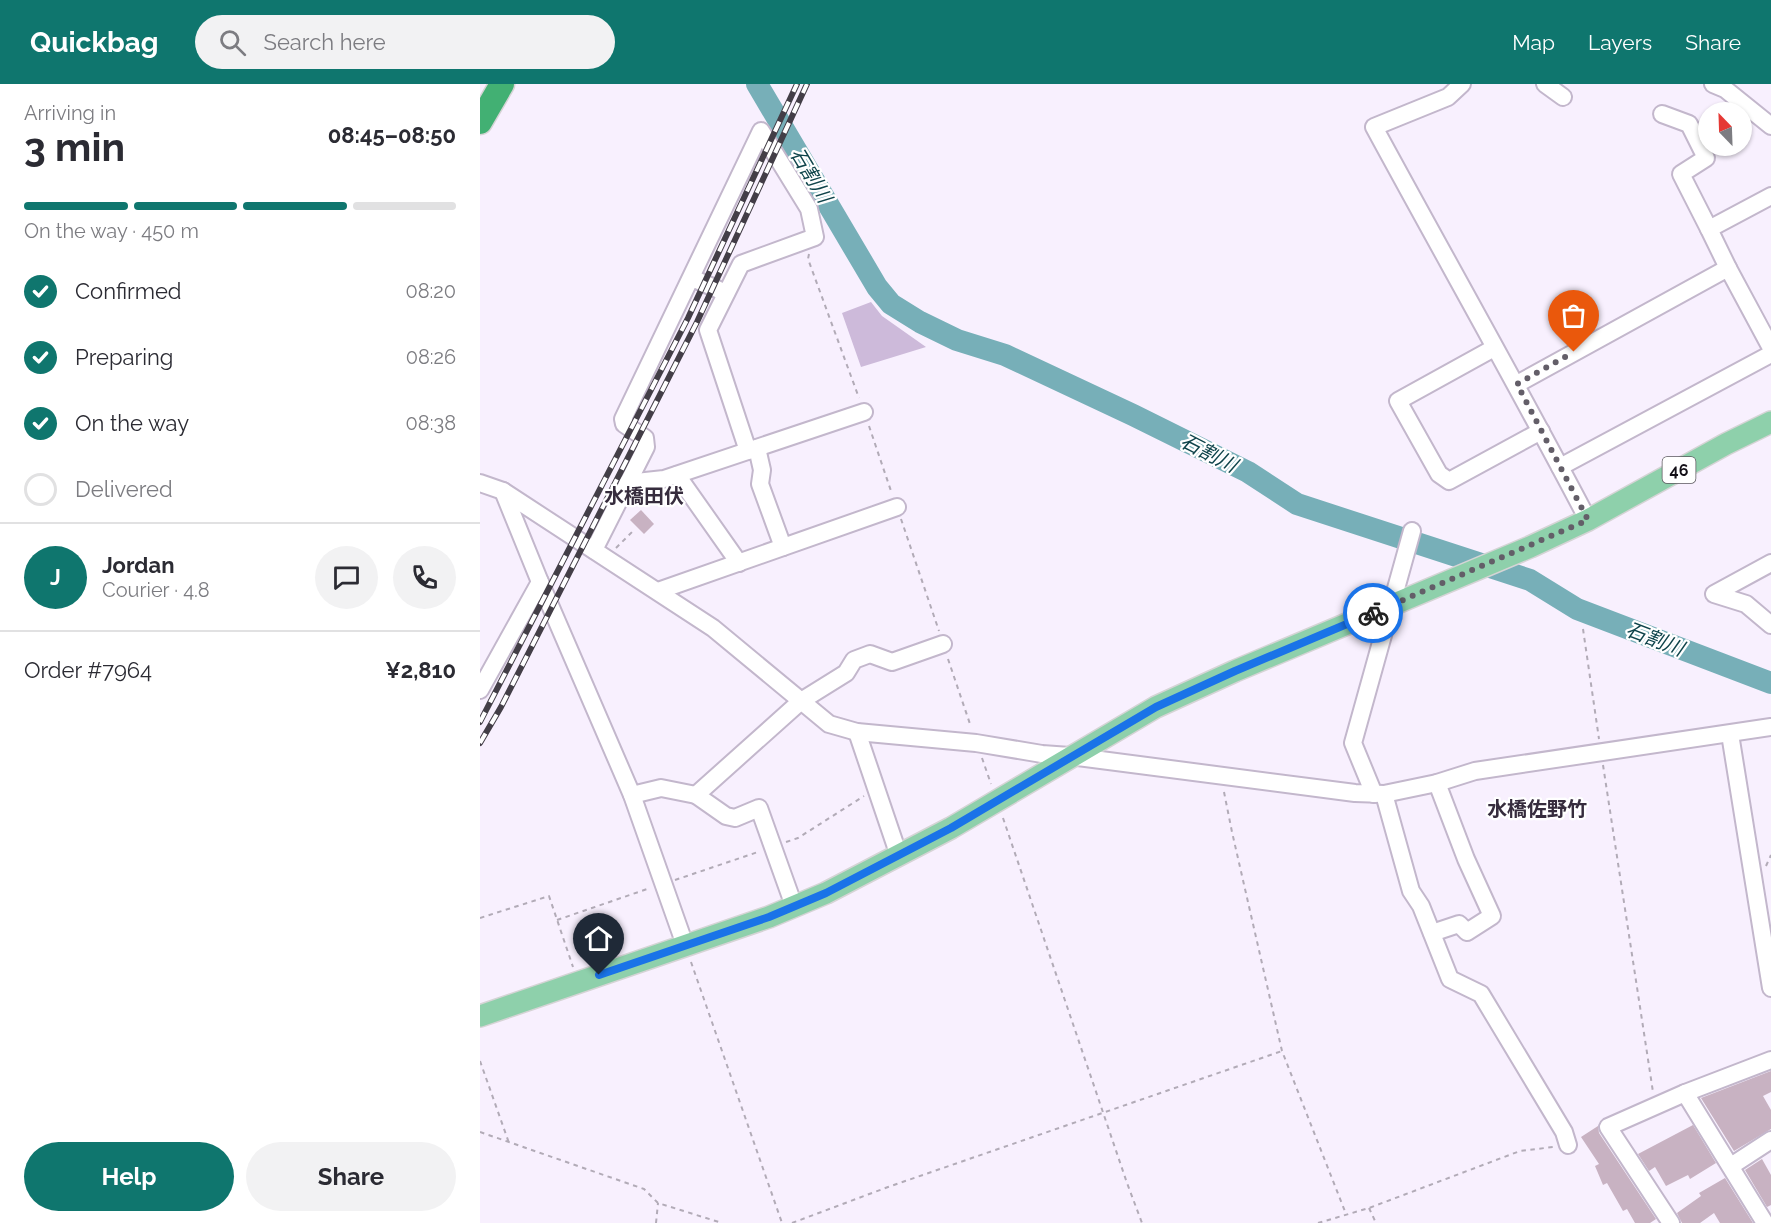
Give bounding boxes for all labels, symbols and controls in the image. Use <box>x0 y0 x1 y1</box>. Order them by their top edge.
search box <box>195 15 615 69</box>
text: Quickbag <box>30 26 159 59</box>
icon: search <box>216 26 249 59</box>
text: Search here <box>264 29 386 55</box>
text: Map <box>1512 30 1555 55</box>
text: Layers <box>1588 30 1652 55</box>
text: Share <box>1685 30 1741 55</box>
text: Arriving in <box>24 101 116 125</box>
north arrow <box>1698 102 1752 156</box>
map controls <box>1698 102 1752 156</box>
text: 08:45–08:50 <box>328 122 456 148</box>
text: 3 min <box>24 124 125 170</box>
water label: 石割川 <box>785 143 838 209</box>
text: On the way · 450 m <box>24 219 199 243</box>
icon: check <box>24 275 57 308</box>
text: Confirmed <box>75 278 182 304</box>
text: 08:20 <box>405 279 456 303</box>
pin <box>1548 290 1599 352</box>
icon: bag <box>1557 299 1590 332</box>
icon: check <box>24 341 57 374</box>
text: Preparing <box>75 344 173 370</box>
text: 08:26 <box>406 345 456 369</box>
icon: check <box>24 407 57 440</box>
text: On the way <box>75 410 189 436</box>
text: 08:38 <box>406 411 456 435</box>
water label: 石割川 <box>1177 429 1243 478</box>
road number: 46 <box>1662 457 1696 483</box>
text: Delivered <box>75 476 173 502</box>
district label: 水橋田伏 <box>604 484 684 508</box>
button: chat <box>315 546 378 609</box>
button: phone <box>393 546 456 609</box>
text: Jordan <box>102 552 174 578</box>
text: J <box>50 564 61 590</box>
text: Courier · 4.8 <box>102 578 210 602</box>
courier <box>1343 583 1403 643</box>
icon: bike <box>1357 597 1390 630</box>
water label: 石割川 <box>1623 617 1689 662</box>
text: Order #7964 <box>24 657 152 683</box>
text: ¥2,810 <box>385 657 456 683</box>
district label: 水橋佐野竹 <box>1487 797 1587 821</box>
pin <box>573 913 624 975</box>
icon: home <box>582 922 615 955</box>
button: Help <box>24 1142 234 1211</box>
button: Share <box>246 1142 456 1211</box>

